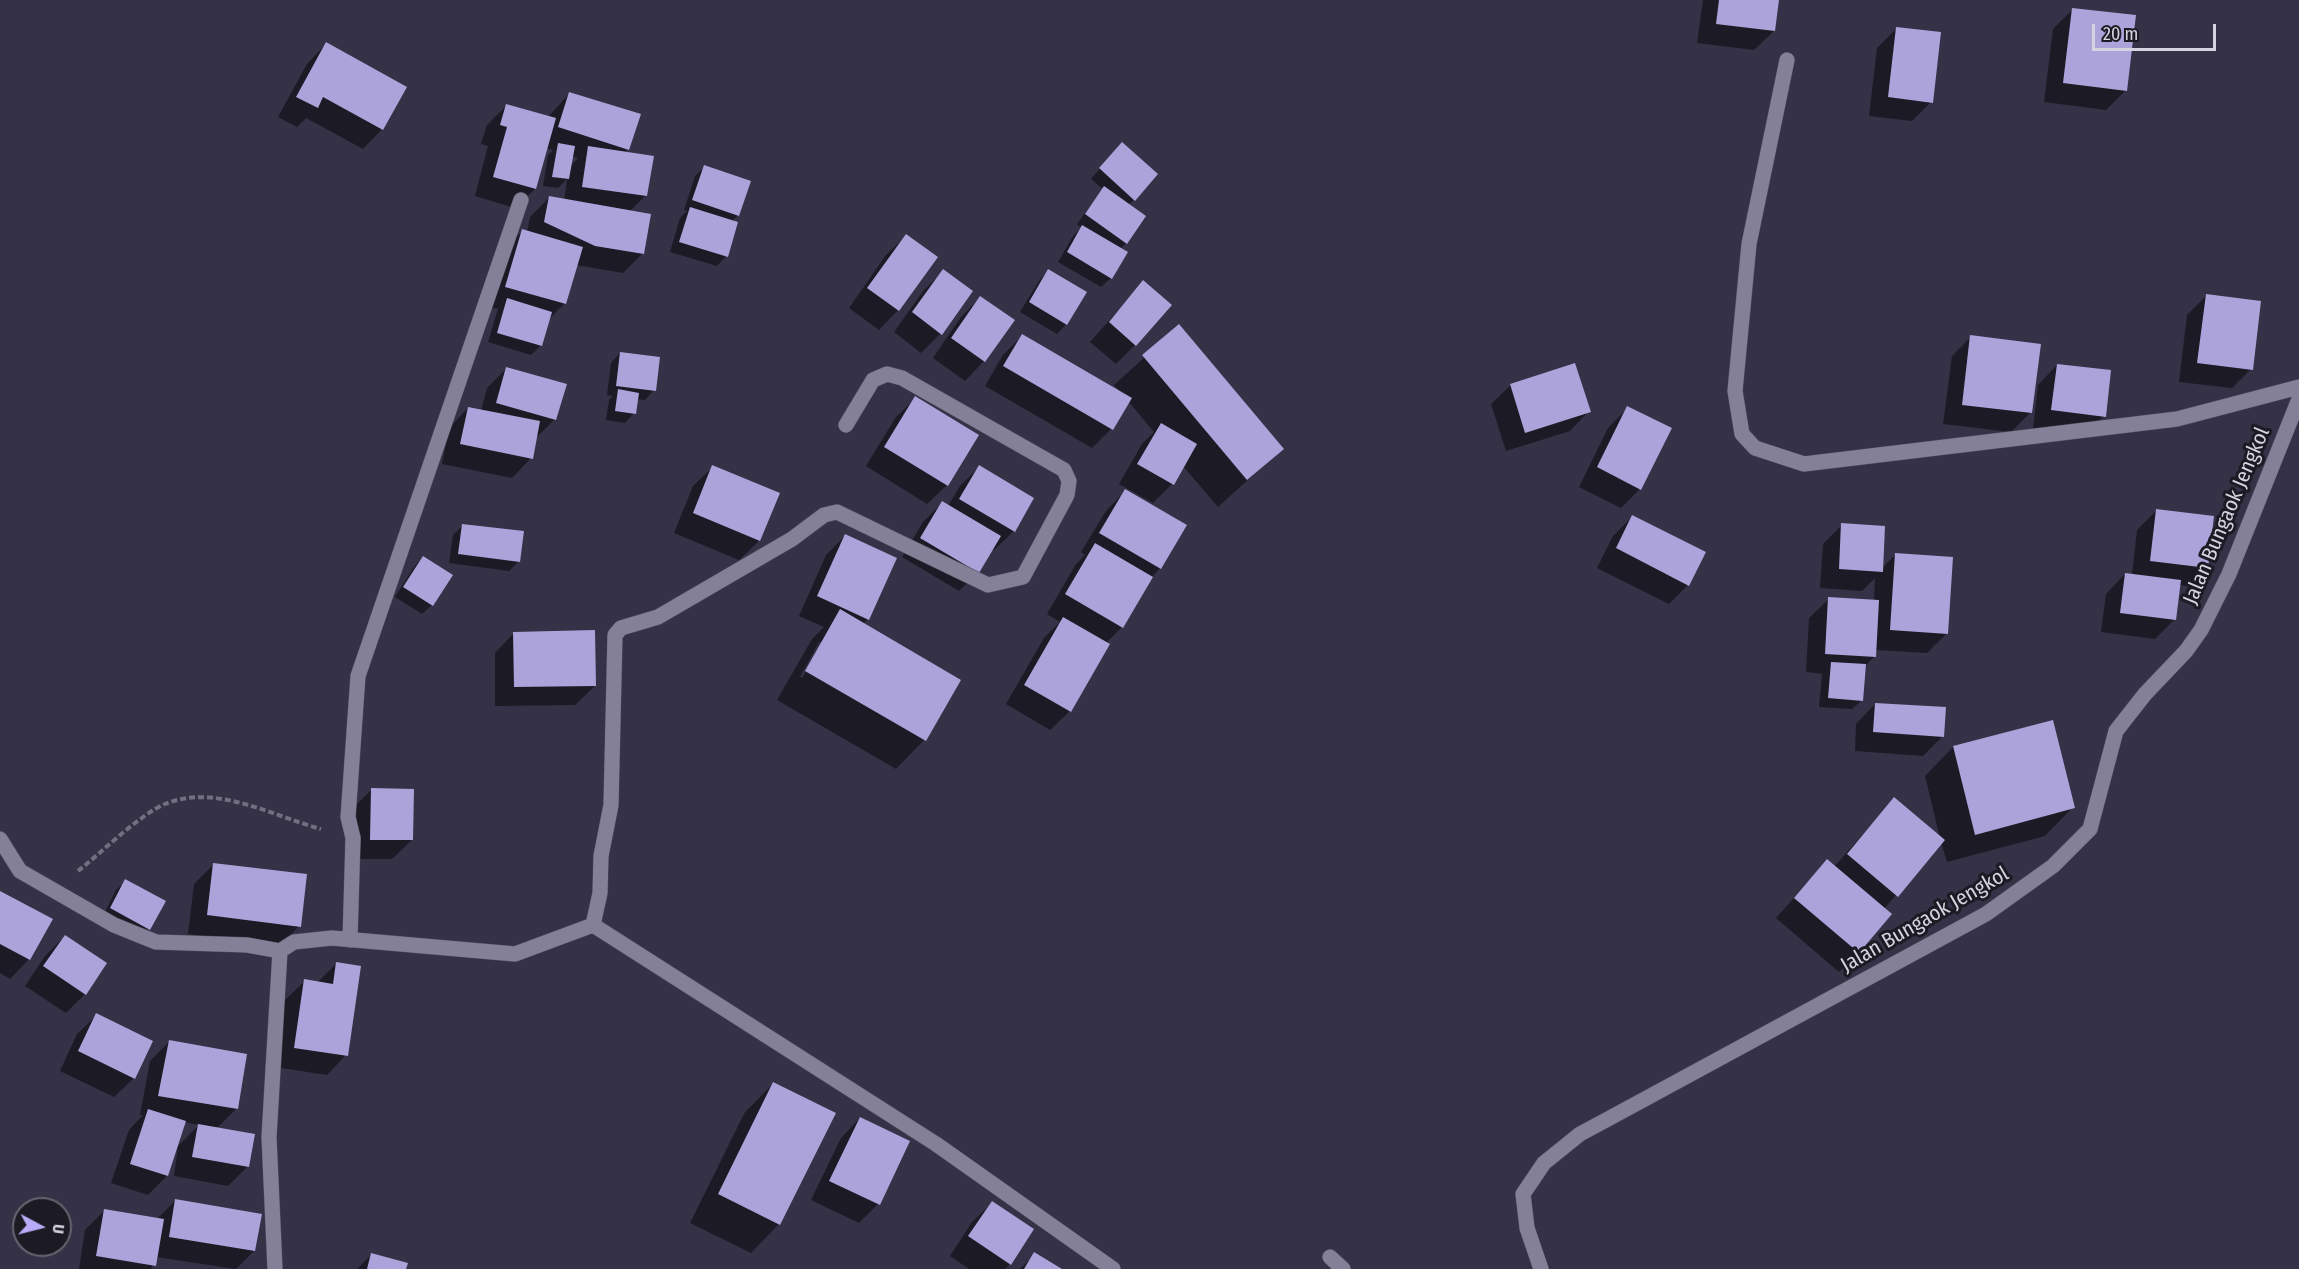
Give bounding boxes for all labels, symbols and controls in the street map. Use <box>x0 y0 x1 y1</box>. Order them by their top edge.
scale bar <box>2095 12 2220 50</box>
text: 20 m <box>2103 23 2138 45</box>
street label: Jalan Bungaok Jengkol <box>2178 424 2276 608</box>
street label: Jalan Bungaok Jengkol <box>1836 862 2014 978</box>
north arrow <box>12 1197 72 1257</box>
text: U <box>48 1223 68 1235</box>

